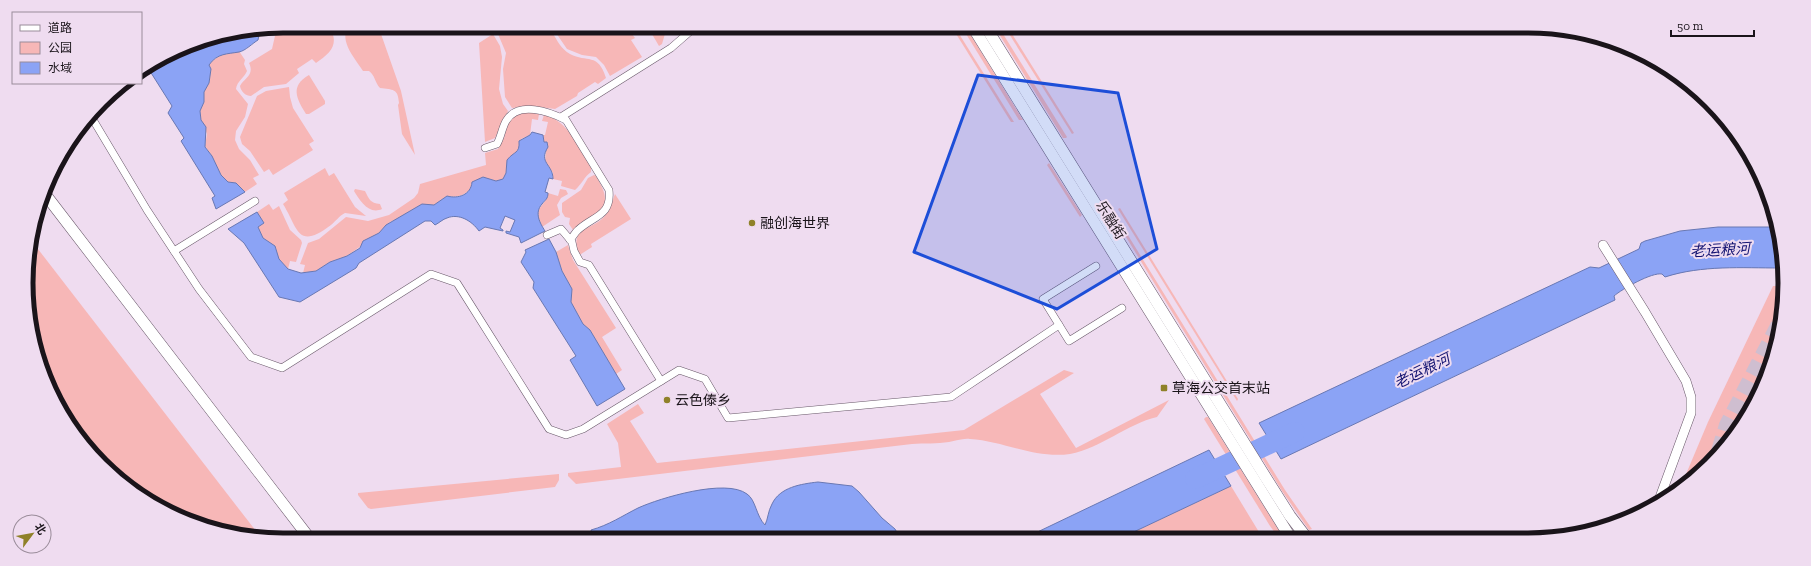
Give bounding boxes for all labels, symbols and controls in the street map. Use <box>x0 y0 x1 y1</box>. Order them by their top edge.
legend <box>12 12 142 84</box>
scale bar <box>1671 12 1754 38</box>
text: 50 m <box>1677 19 1704 33</box>
text: 道路 <box>48 21 72 35</box>
text: 公园 <box>48 41 72 55</box>
text: 水域 <box>48 61 72 75</box>
street label: 乐融街 <box>1092 198 1129 243</box>
place label: 融创海世界 <box>760 215 830 232</box>
marker: 融创海世界 <box>747 218 757 228</box>
water label: 老运粮河 <box>1690 239 1753 261</box>
water label: 老运粮河 <box>1391 348 1456 392</box>
place label: 草海公交首末站 <box>1172 380 1270 397</box>
marker: 草海公交首末站 <box>1159 383 1169 393</box>
place label: 云色傣乡 <box>675 392 731 409</box>
marker: 云色傣乡 <box>662 395 672 405</box>
north arrow <box>12 514 52 554</box>
text: 北 <box>32 521 48 537</box>

